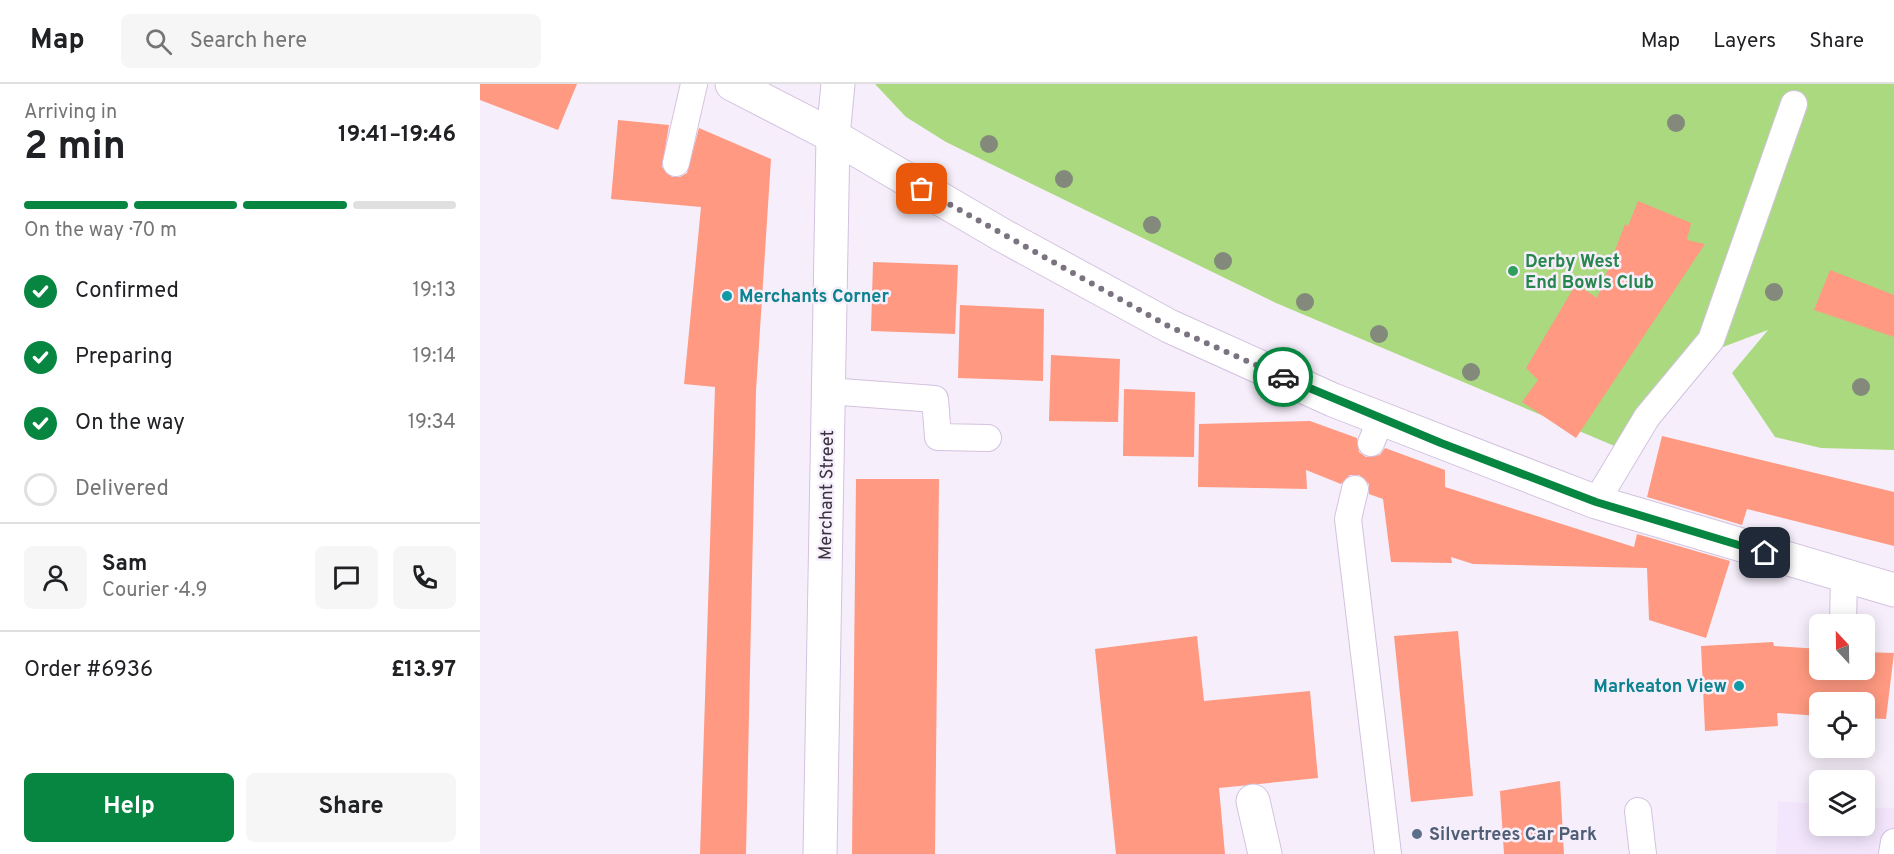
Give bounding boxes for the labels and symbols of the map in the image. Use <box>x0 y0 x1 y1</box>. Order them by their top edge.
pin <box>896 163 947 214</box>
place label: Derby West End Bowls Club <box>1525 251 1654 295</box>
marker: Derby West End Bowls Club <box>1506 264 1520 278</box>
place label: Merchants Corner <box>739 286 889 309</box>
marker: Merchants Corner <box>720 289 734 303</box>
courier <box>1253 347 1313 407</box>
street label: Merchant Street <box>815 430 840 560</box>
pin <box>1739 527 1790 578</box>
north arrow <box>1809 614 1875 680</box>
place label: Markeaton View <box>1593 676 1727 699</box>
marker: Markeaton View <box>1732 679 1746 693</box>
place label: Silvertrees Car Park <box>1429 824 1597 847</box>
marker: Silvertrees Car Park <box>1410 827 1424 841</box>

